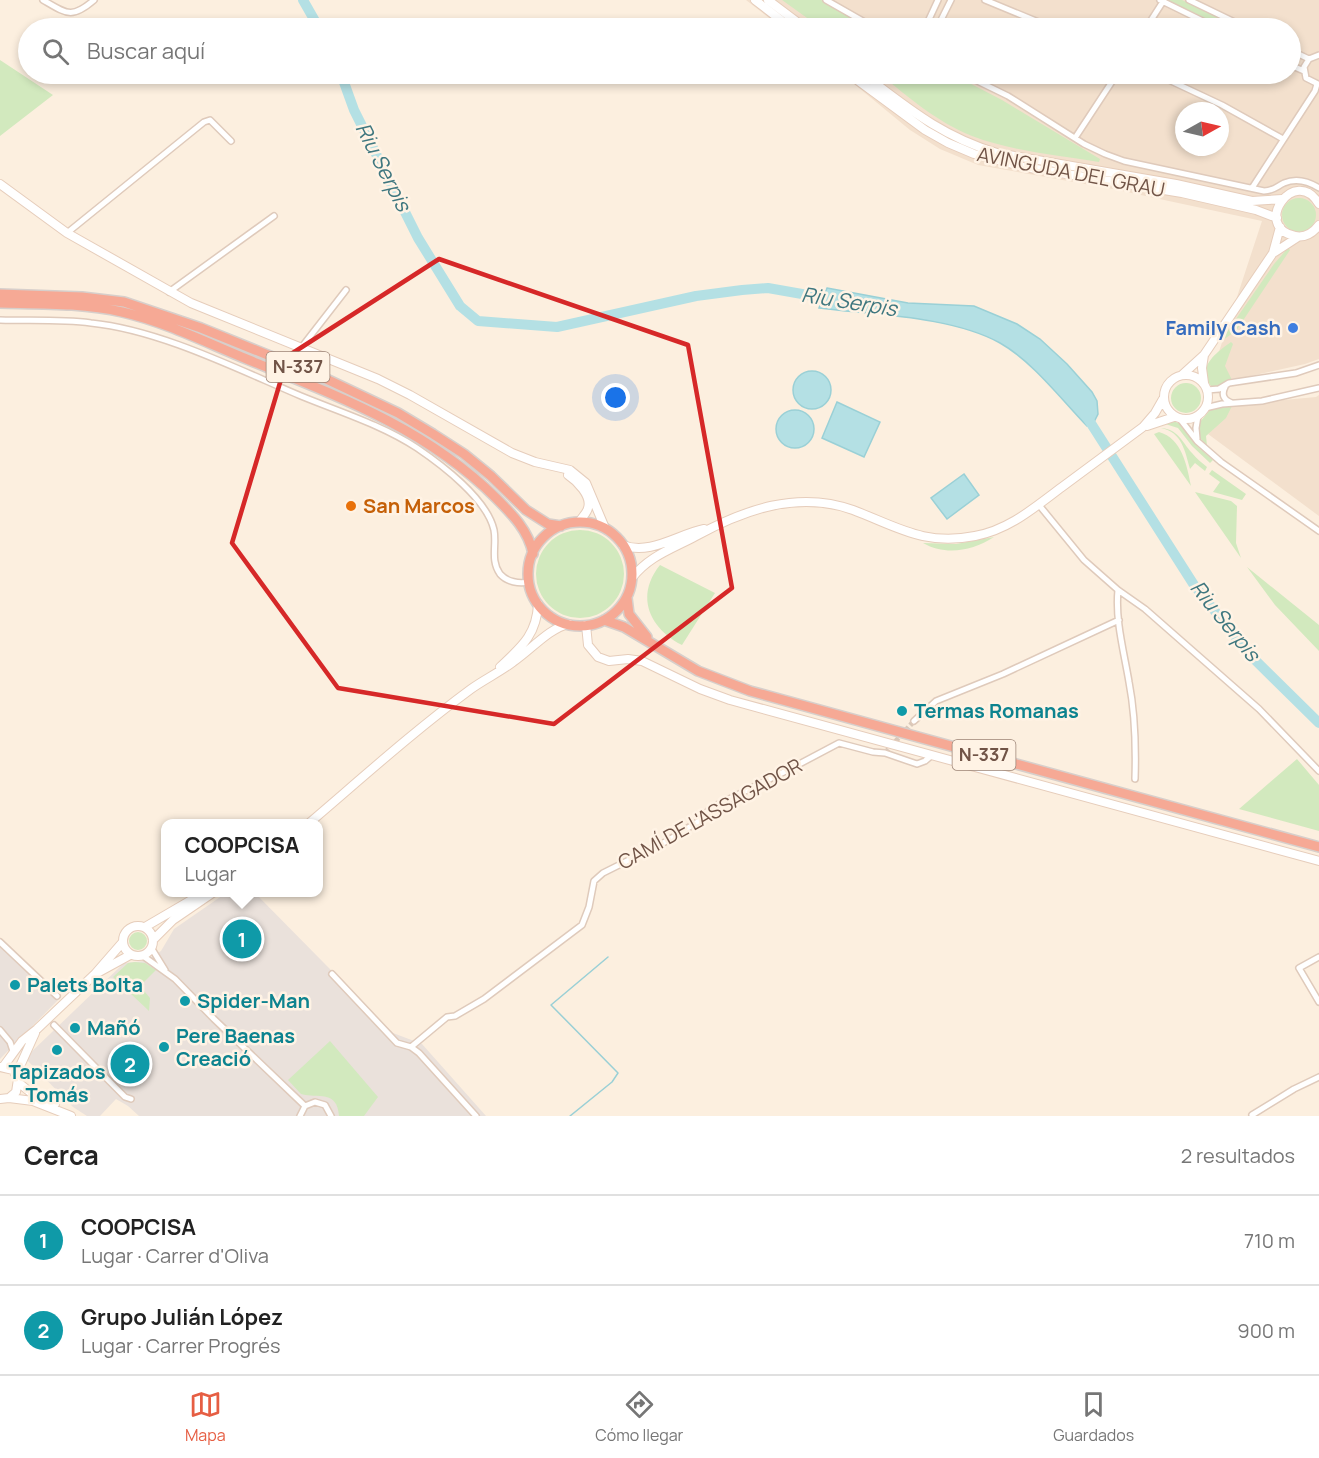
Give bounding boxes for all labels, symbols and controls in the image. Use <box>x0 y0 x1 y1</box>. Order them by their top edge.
search box <box>18 18 1301 84</box>
icon: search <box>39 35 72 68</box>
text: Buscar aquí <box>87 36 205 66</box>
north arrow <box>1175 102 1229 156</box>
water label: Riu Serpis <box>350 117 419 217</box>
street label: AVINGUDA DEL GRAU <box>975 140 1167 203</box>
water label: Riu Serpis <box>800 280 901 323</box>
place label: Family Cash <box>1165 314 1281 341</box>
marker: Family Cash <box>1286 321 1300 335</box>
road number: N-337 <box>266 352 330 382</box>
your location <box>601 383 630 412</box>
place label: San Marcos <box>363 492 475 519</box>
marker: San Marcos <box>344 499 358 513</box>
water label: Riu Serpis <box>1185 574 1268 668</box>
place label: Termas Romanas <box>914 697 1079 724</box>
marker: Termas Romanas <box>895 704 909 718</box>
road number: N-337 <box>952 740 1016 770</box>
street label: CAMÍ DE L'ASSAGADOR <box>613 752 807 876</box>
popup <box>161 819 323 897</box>
text: COOPCISA <box>185 830 299 860</box>
text: Lugar <box>185 860 237 887</box>
pin: 1 <box>222 916 262 962</box>
place label: Palets Bolta <box>27 971 143 998</box>
marker: Palets Bolta <box>8 978 22 992</box>
place label: Spider-Man <box>197 987 310 1014</box>
marker: Spider-Man <box>178 994 192 1008</box>
place label: Mañó <box>87 1014 141 1041</box>
marker: Mañó <box>68 1021 82 1035</box>
place label: Pere Baenas Creació <box>176 1022 295 1072</box>
marker: Pere Baenas Creació <box>157 1040 171 1054</box>
pin: 2 <box>110 1042 150 1086</box>
marker: Tapizados Tomás <box>50 1043 64 1057</box>
place label: Tapizados Tomás <box>8 1058 106 1108</box>
text: Cerca <box>24 1137 99 1173</box>
text: 2 resultados <box>1181 1142 1295 1169</box>
text: COOPCISA <box>81 1212 196 1242</box>
text: 1 <box>39 1227 48 1254</box>
text: 710 m <box>1244 1227 1295 1254</box>
text: Lugar · Carrer d'Oliva <box>81 1242 269 1269</box>
text: Grupo Julián López <box>81 1302 283 1332</box>
text: 2 <box>38 1317 49 1344</box>
text: 900 m <box>1237 1317 1295 1344</box>
text: Lugar · Carrer Progrés <box>81 1332 280 1359</box>
tab: Mapa <box>185 1388 226 1446</box>
tab: Cómo llegar <box>595 1388 683 1446</box>
tab: Guardados <box>1053 1388 1134 1446</box>

